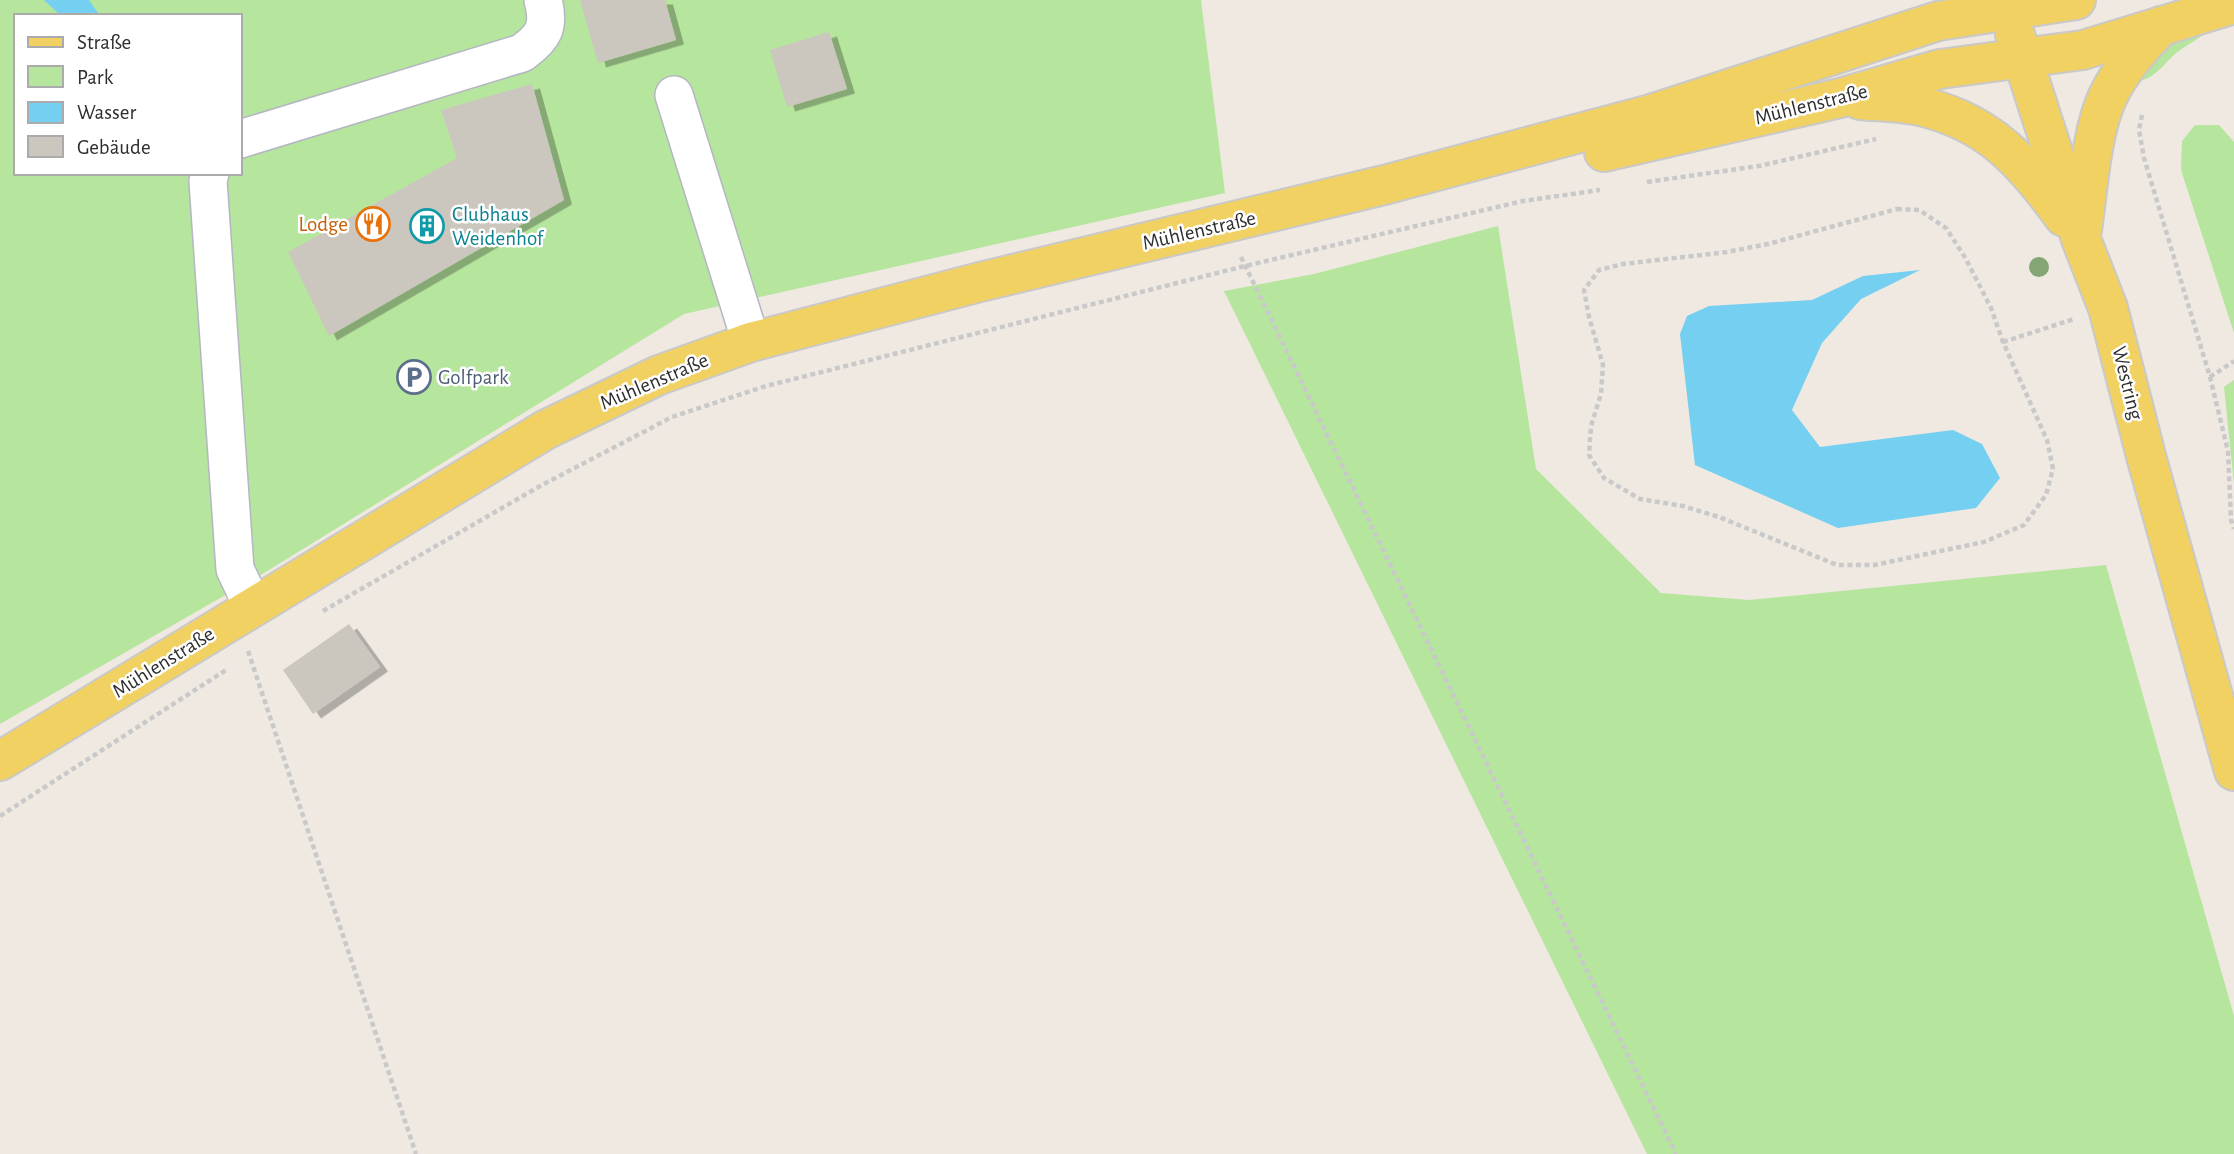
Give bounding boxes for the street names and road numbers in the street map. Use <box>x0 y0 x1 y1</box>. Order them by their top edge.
street label: Mühlenstraße <box>1753 80 1870 129</box>
street label: Mühlenstraße <box>1140 207 1258 254</box>
street label: Westring <box>2108 344 2147 423</box>
street label: Mühlenstraße <box>597 349 711 414</box>
street label: Mühlenstraße <box>109 623 218 702</box>

